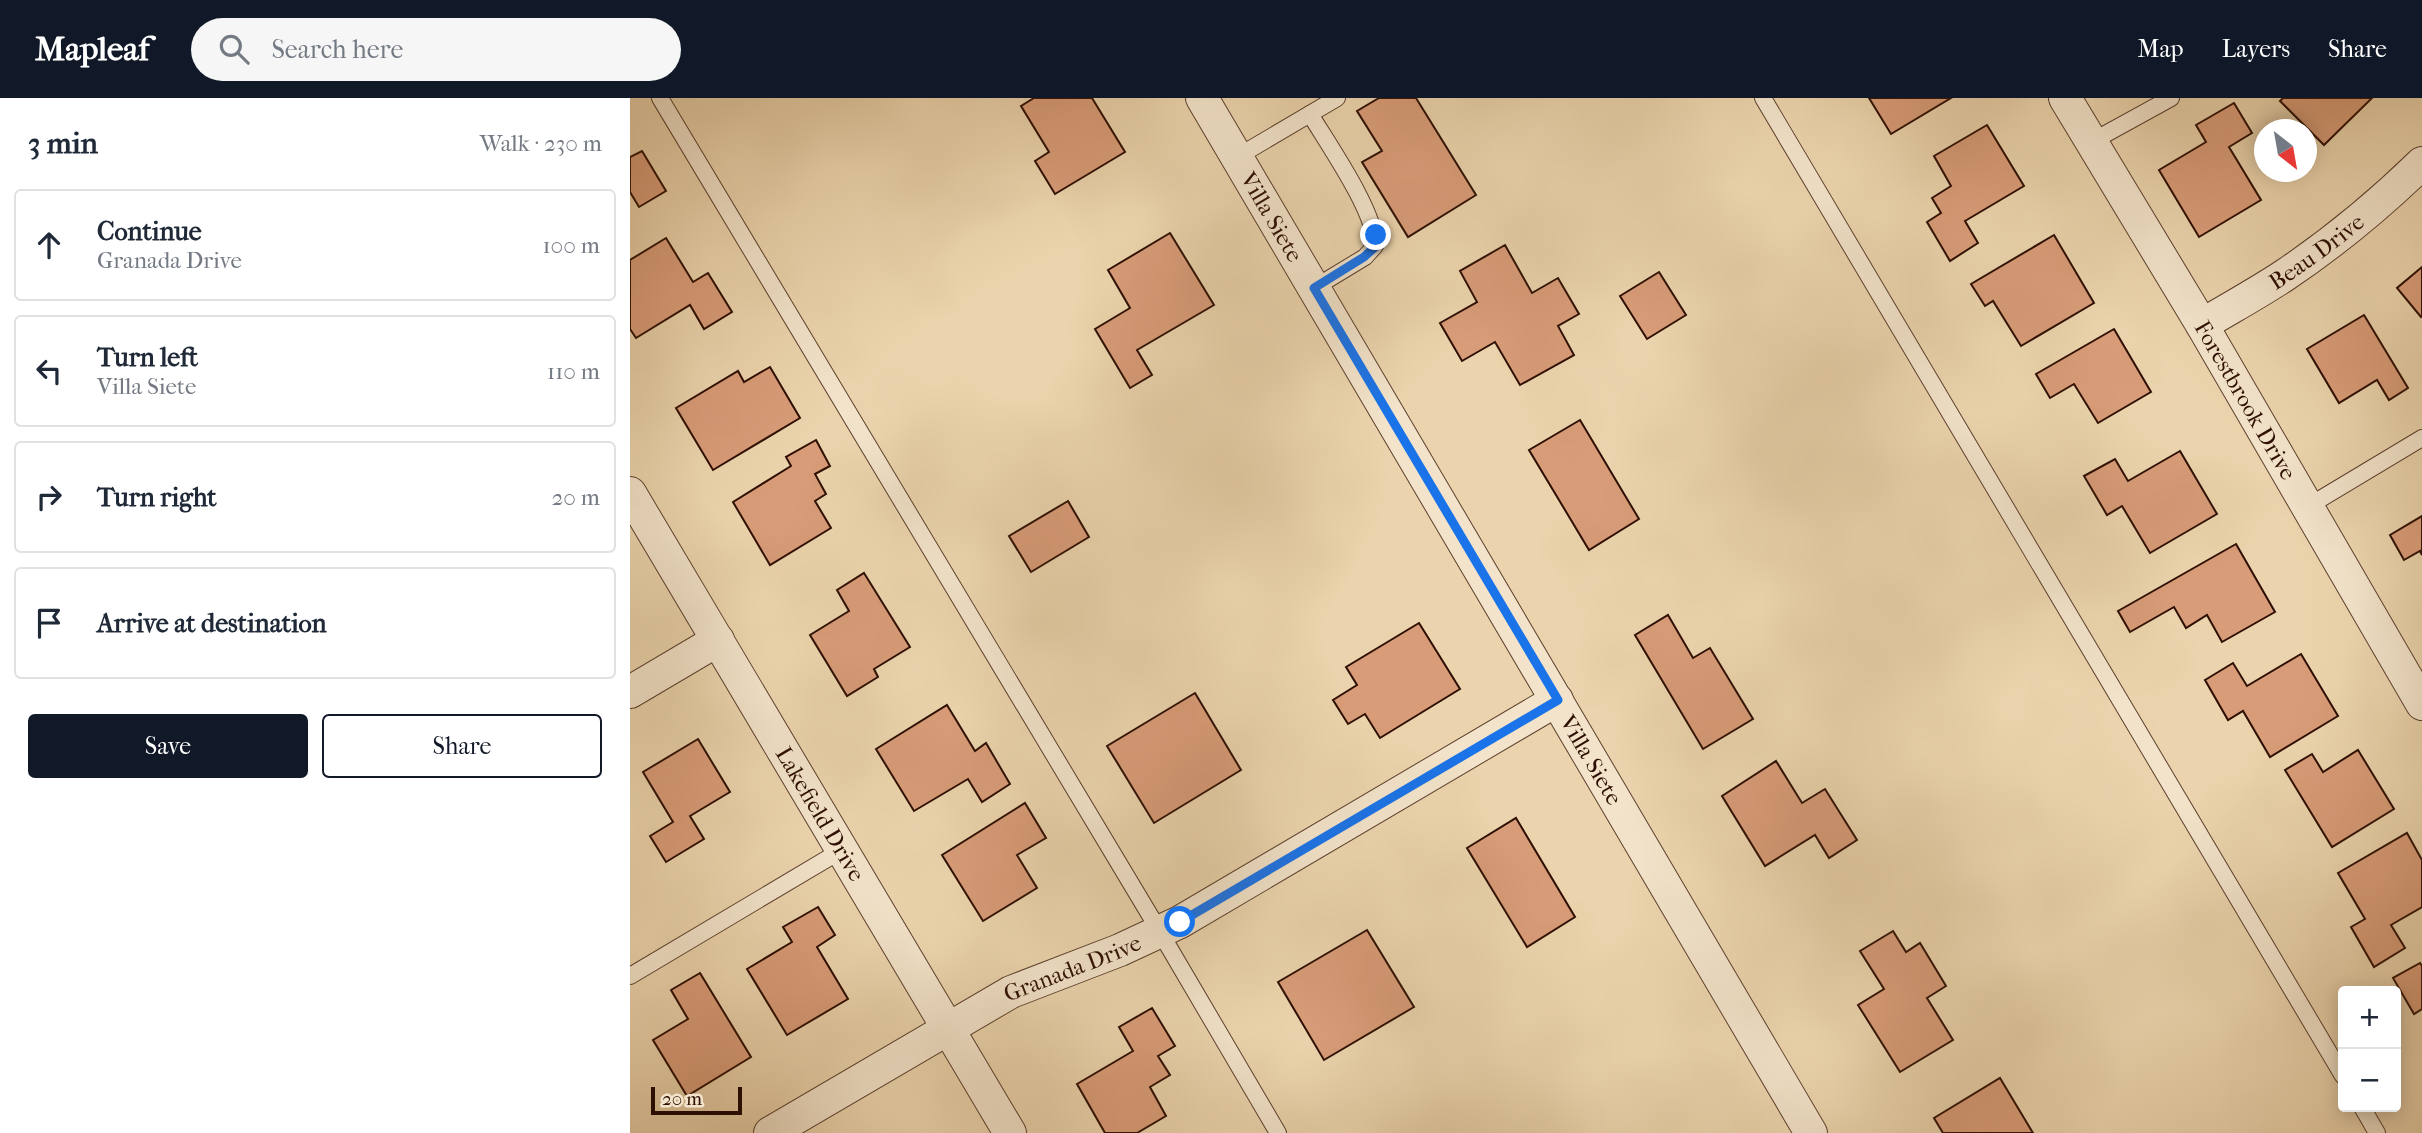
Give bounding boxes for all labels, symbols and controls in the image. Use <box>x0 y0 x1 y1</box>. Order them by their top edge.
search box <box>191 18 681 81</box>
text: Mapleaf <box>35 30 149 69</box>
icon: search <box>215 30 253 68</box>
text: Search here <box>271 34 403 65</box>
text: Map <box>2138 35 2184 63</box>
text: Layers <box>2222 35 2290 63</box>
text: Share <box>2328 35 2387 63</box>
north arrow <box>2254 119 2317 182</box>
text: 3 min <box>28 126 98 161</box>
text: Walk · 230 m <box>480 130 602 157</box>
street label: Villa Siete <box>1235 166 1309 267</box>
street label: Beau Drive <box>2264 208 2369 295</box>
text: Continue <box>97 216 202 247</box>
route end <box>1360 219 1391 250</box>
icon: ahead <box>30 226 68 264</box>
text: 100 m <box>542 232 600 259</box>
text: Granada Drive <box>97 247 242 274</box>
street label: Forestbrook Drive <box>2189 316 2302 484</box>
text: Turn left <box>97 342 198 373</box>
icon: left <box>30 352 68 390</box>
text: 110 m <box>547 358 600 385</box>
text: Villa Siete <box>97 373 196 400</box>
icon: right <box>30 478 68 516</box>
text: Turn right <box>97 482 217 513</box>
text: 20 m <box>551 484 600 511</box>
icon: arrive <box>30 604 68 642</box>
text: Arrive at destination <box>97 608 327 639</box>
street label: Villa Siete <box>1554 709 1628 810</box>
button: Save <box>28 714 308 778</box>
button: Share <box>322 714 602 778</box>
street label: Lakefield Drive <box>770 742 871 886</box>
route start <box>1164 906 1195 937</box>
street label: Granada Drive <box>1000 929 1145 1007</box>
map controls <box>2338 986 2401 1112</box>
button: + <box>2338 986 2401 1049</box>
button: − <box>2338 1049 2401 1112</box>
scale bar <box>651 1084 742 1116</box>
text: 20 m <box>662 1088 702 1110</box>

